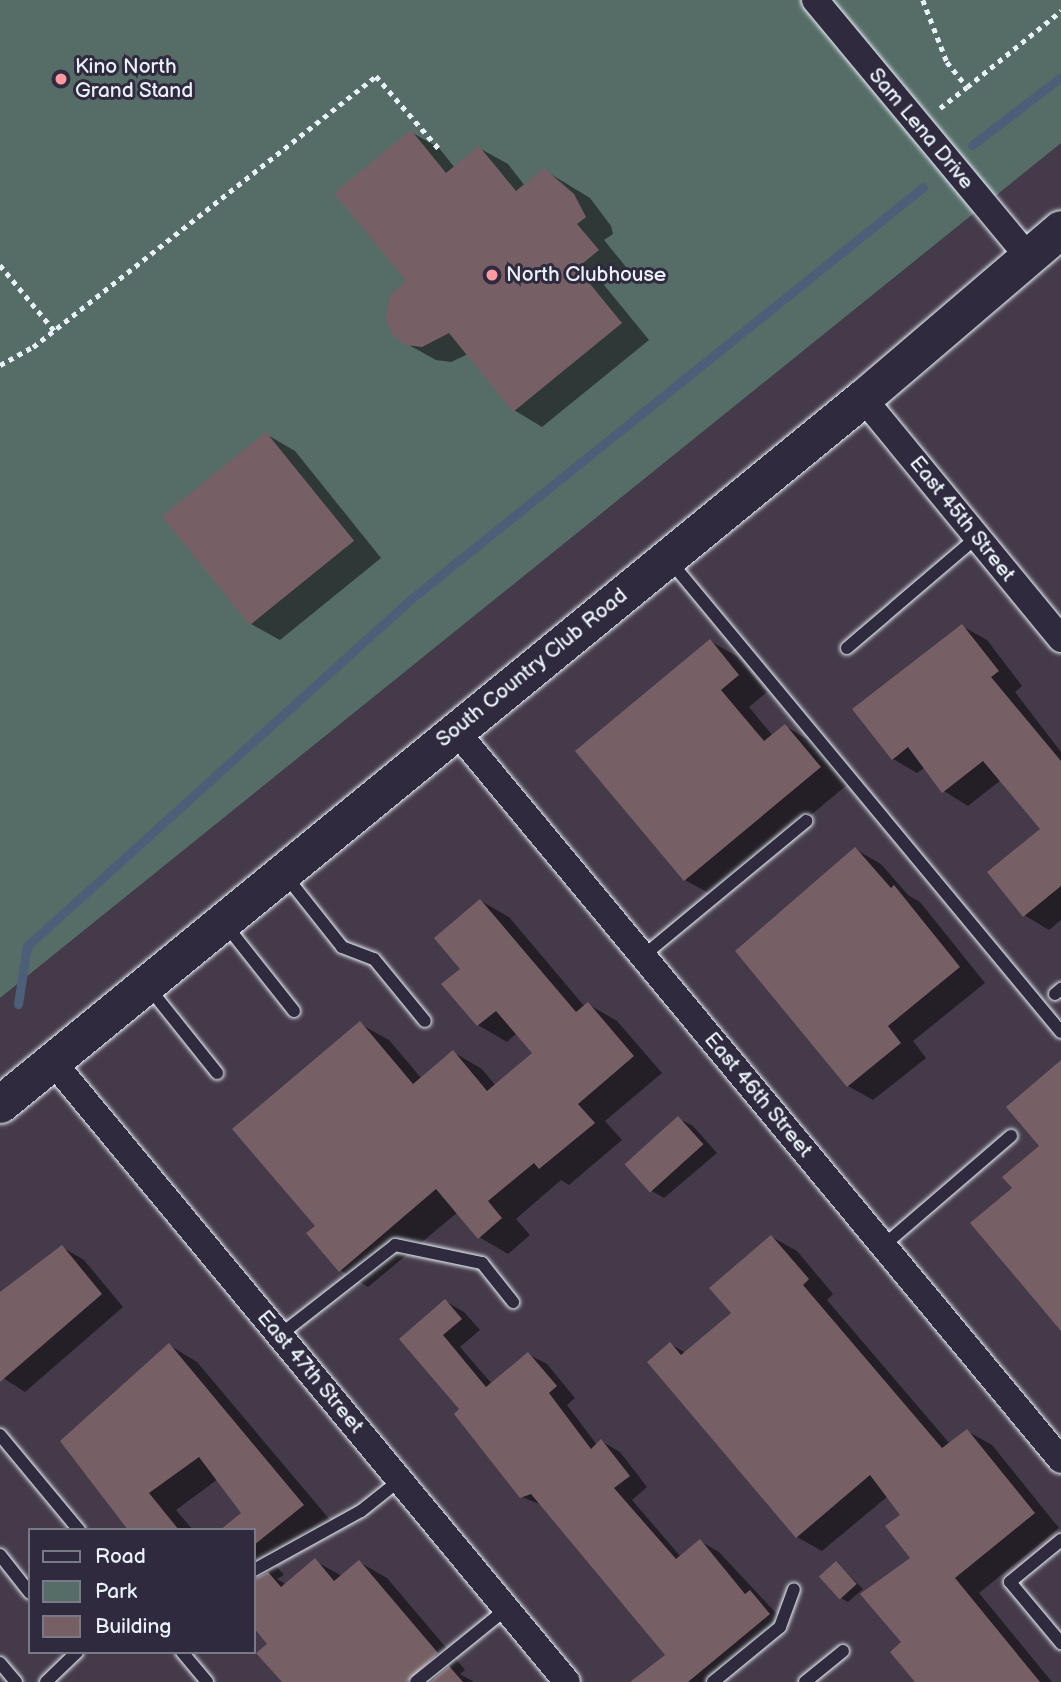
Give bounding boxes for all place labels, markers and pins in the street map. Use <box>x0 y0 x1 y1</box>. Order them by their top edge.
place label: Kino North Grand Stand <box>75 54 194 104</box>
marker: Kino North Grand Stand <box>53 71 69 87</box>
place label: North Clubhouse <box>506 262 666 288</box>
marker: North Clubhouse <box>484 267 500 283</box>

